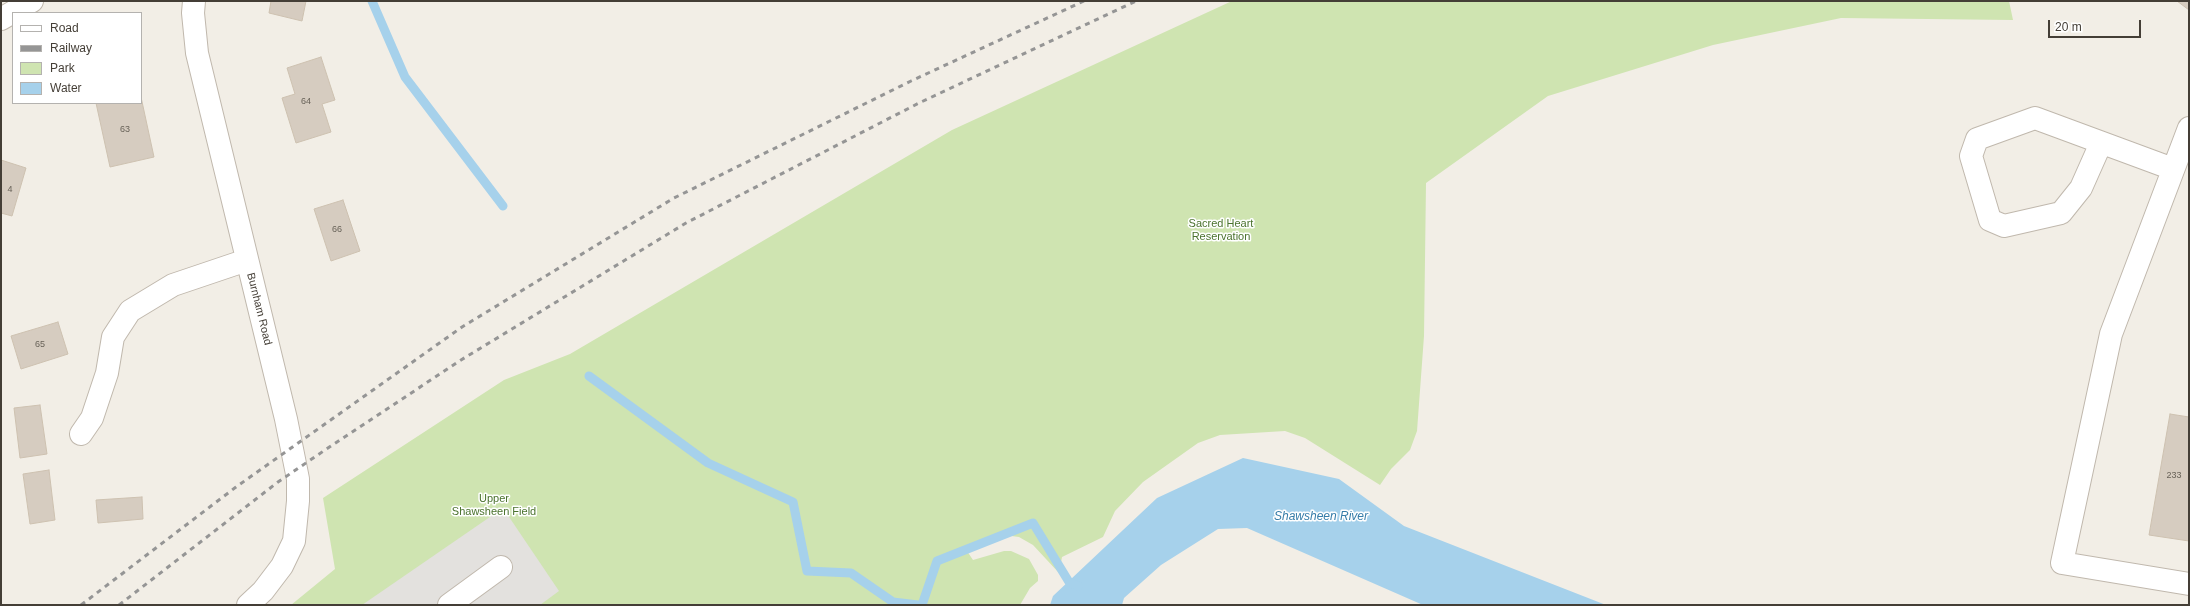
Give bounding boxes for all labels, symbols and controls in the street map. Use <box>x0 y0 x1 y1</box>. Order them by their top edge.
legend <box>12 12 142 104</box>
scale bar <box>2050 12 2143 38</box>
text: 20 m <box>2055 20 2082 34</box>
text: Road <box>50 21 79 35</box>
text: Railway <box>50 41 92 55</box>
text: Park <box>50 61 75 75</box>
text: Water <box>50 81 82 95</box>
house number: 64 <box>301 97 311 107</box>
house number: 63 <box>120 125 130 135</box>
house number: 4 <box>7 185 13 195</box>
park label: Sacred Heart Reservation <box>1189 217 1253 243</box>
house number: 66 <box>332 225 342 235</box>
street label: Burnham Road <box>244 272 274 346</box>
house number: 65 <box>35 340 45 350</box>
house number: 233 <box>2166 471 2182 481</box>
park label: Upper Shawsheen Field <box>452 492 536 518</box>
water label: Shawsheen River <box>1274 510 1368 524</box>

